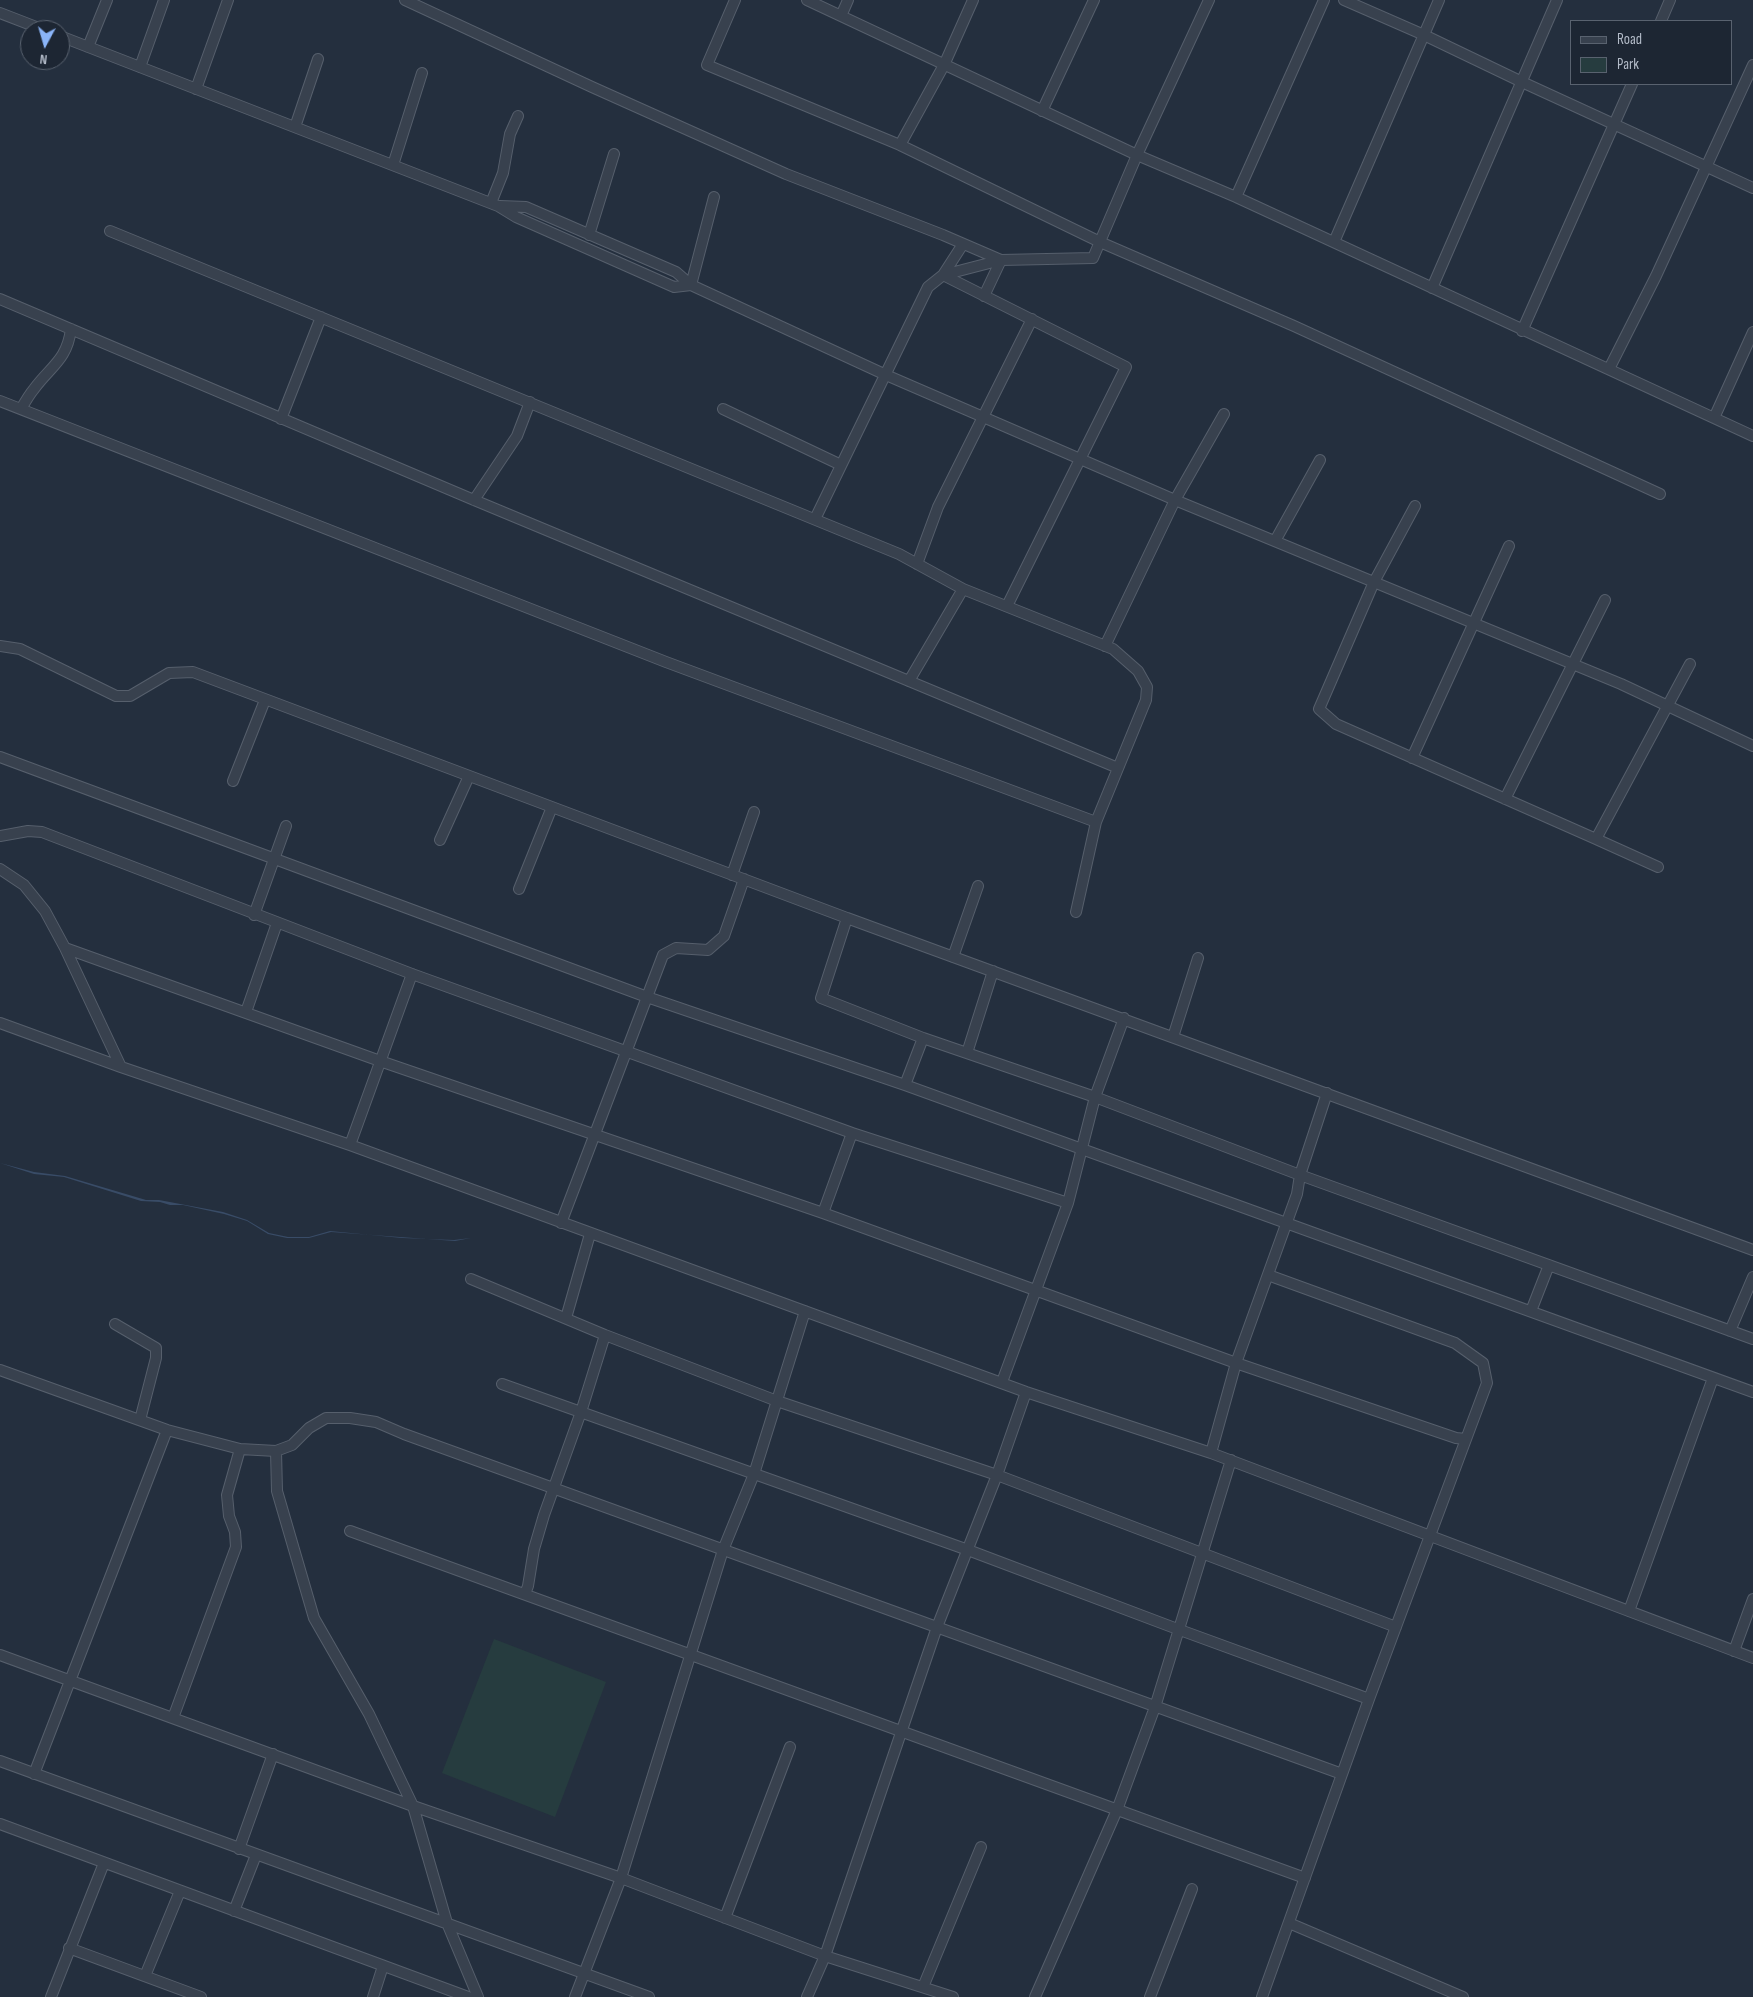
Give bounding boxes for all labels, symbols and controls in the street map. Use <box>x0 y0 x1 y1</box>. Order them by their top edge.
north arrow <box>20 20 70 70</box>
legend <box>1570 20 1733 85</box>
text: Road <box>1617 30 1642 49</box>
text: N <box>39 51 48 68</box>
text: Park <box>1617 55 1639 74</box>

